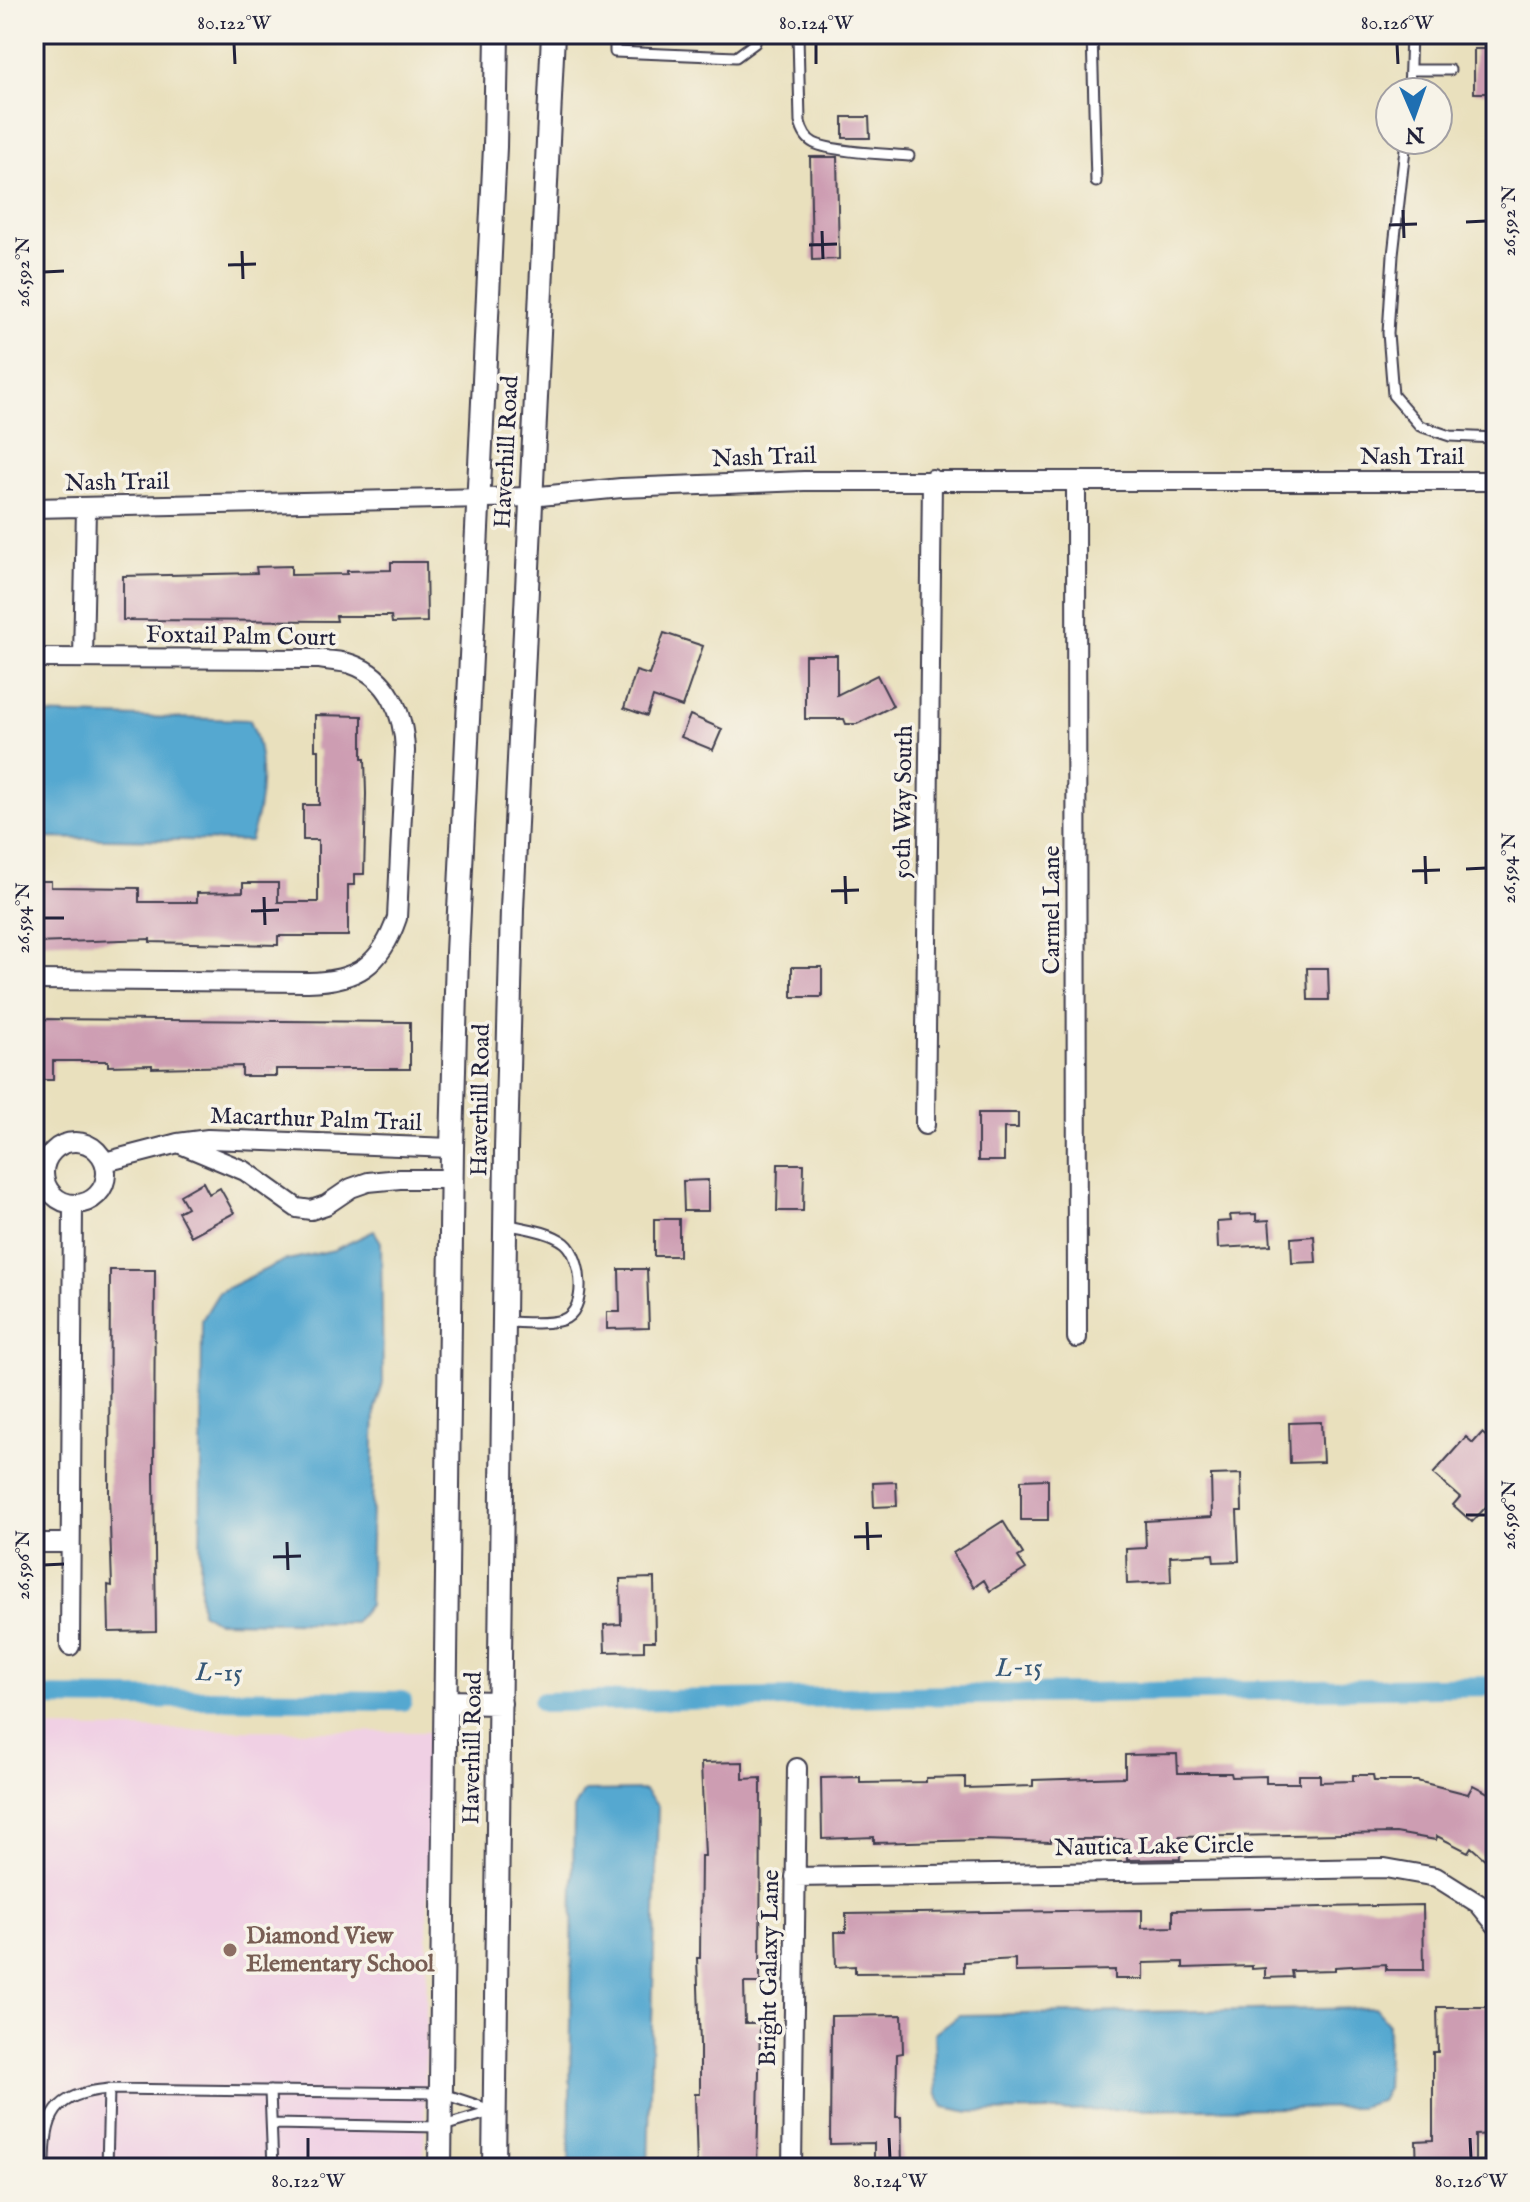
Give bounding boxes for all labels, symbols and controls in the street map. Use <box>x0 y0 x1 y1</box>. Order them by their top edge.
text: 80.122°W <box>197 11 272 36</box>
text: 80.124°W <box>779 11 854 36</box>
text: 80.126°W <box>1361 11 1434 36</box>
north arrow <box>1374 76 1454 156</box>
text: N <box>1405 120 1426 148</box>
text: 26.592°N <box>1497 185 1522 257</box>
text: 26.592°N <box>11 236 36 308</box>
street label: Haverhill Road <box>488 375 526 529</box>
street label: Nash Trail <box>711 441 817 475</box>
street label: Nash Trail <box>1360 442 1465 473</box>
street label: Nash Trail <box>64 467 170 499</box>
street label: Foxtail Palm Court <box>146 620 336 654</box>
street label: 50th Way South <box>887 725 921 879</box>
text: 26.594°N <box>1497 832 1522 904</box>
street label: Carmel Lane <box>1037 846 1068 974</box>
text: 26.594°N <box>11 882 36 954</box>
street label: Haverhill Road <box>464 1023 498 1177</box>
street label: Macarthur Palm Trail <box>209 1101 423 1139</box>
text: 26.596°N <box>1497 1480 1522 1550</box>
text: 26.596°N <box>11 1530 36 1600</box>
water label: L-15 <box>994 1651 1043 1685</box>
water label: L-15 <box>194 1656 243 1690</box>
street label: Haverhill Road <box>456 1671 490 1825</box>
street label: Nautica Lake Circle <box>1054 1830 1254 1864</box>
street label: Bright Galaxy Lane <box>753 1869 787 2067</box>
place label: Diamond View Elementary School <box>246 1921 435 1980</box>
marker: Diamond View Elementary School <box>221 1941 239 1959</box>
text: 80.122°W <box>271 2169 346 2194</box>
text: 80.124°W <box>853 2169 928 2194</box>
text: 80.126°W <box>1435 2169 1508 2194</box>

